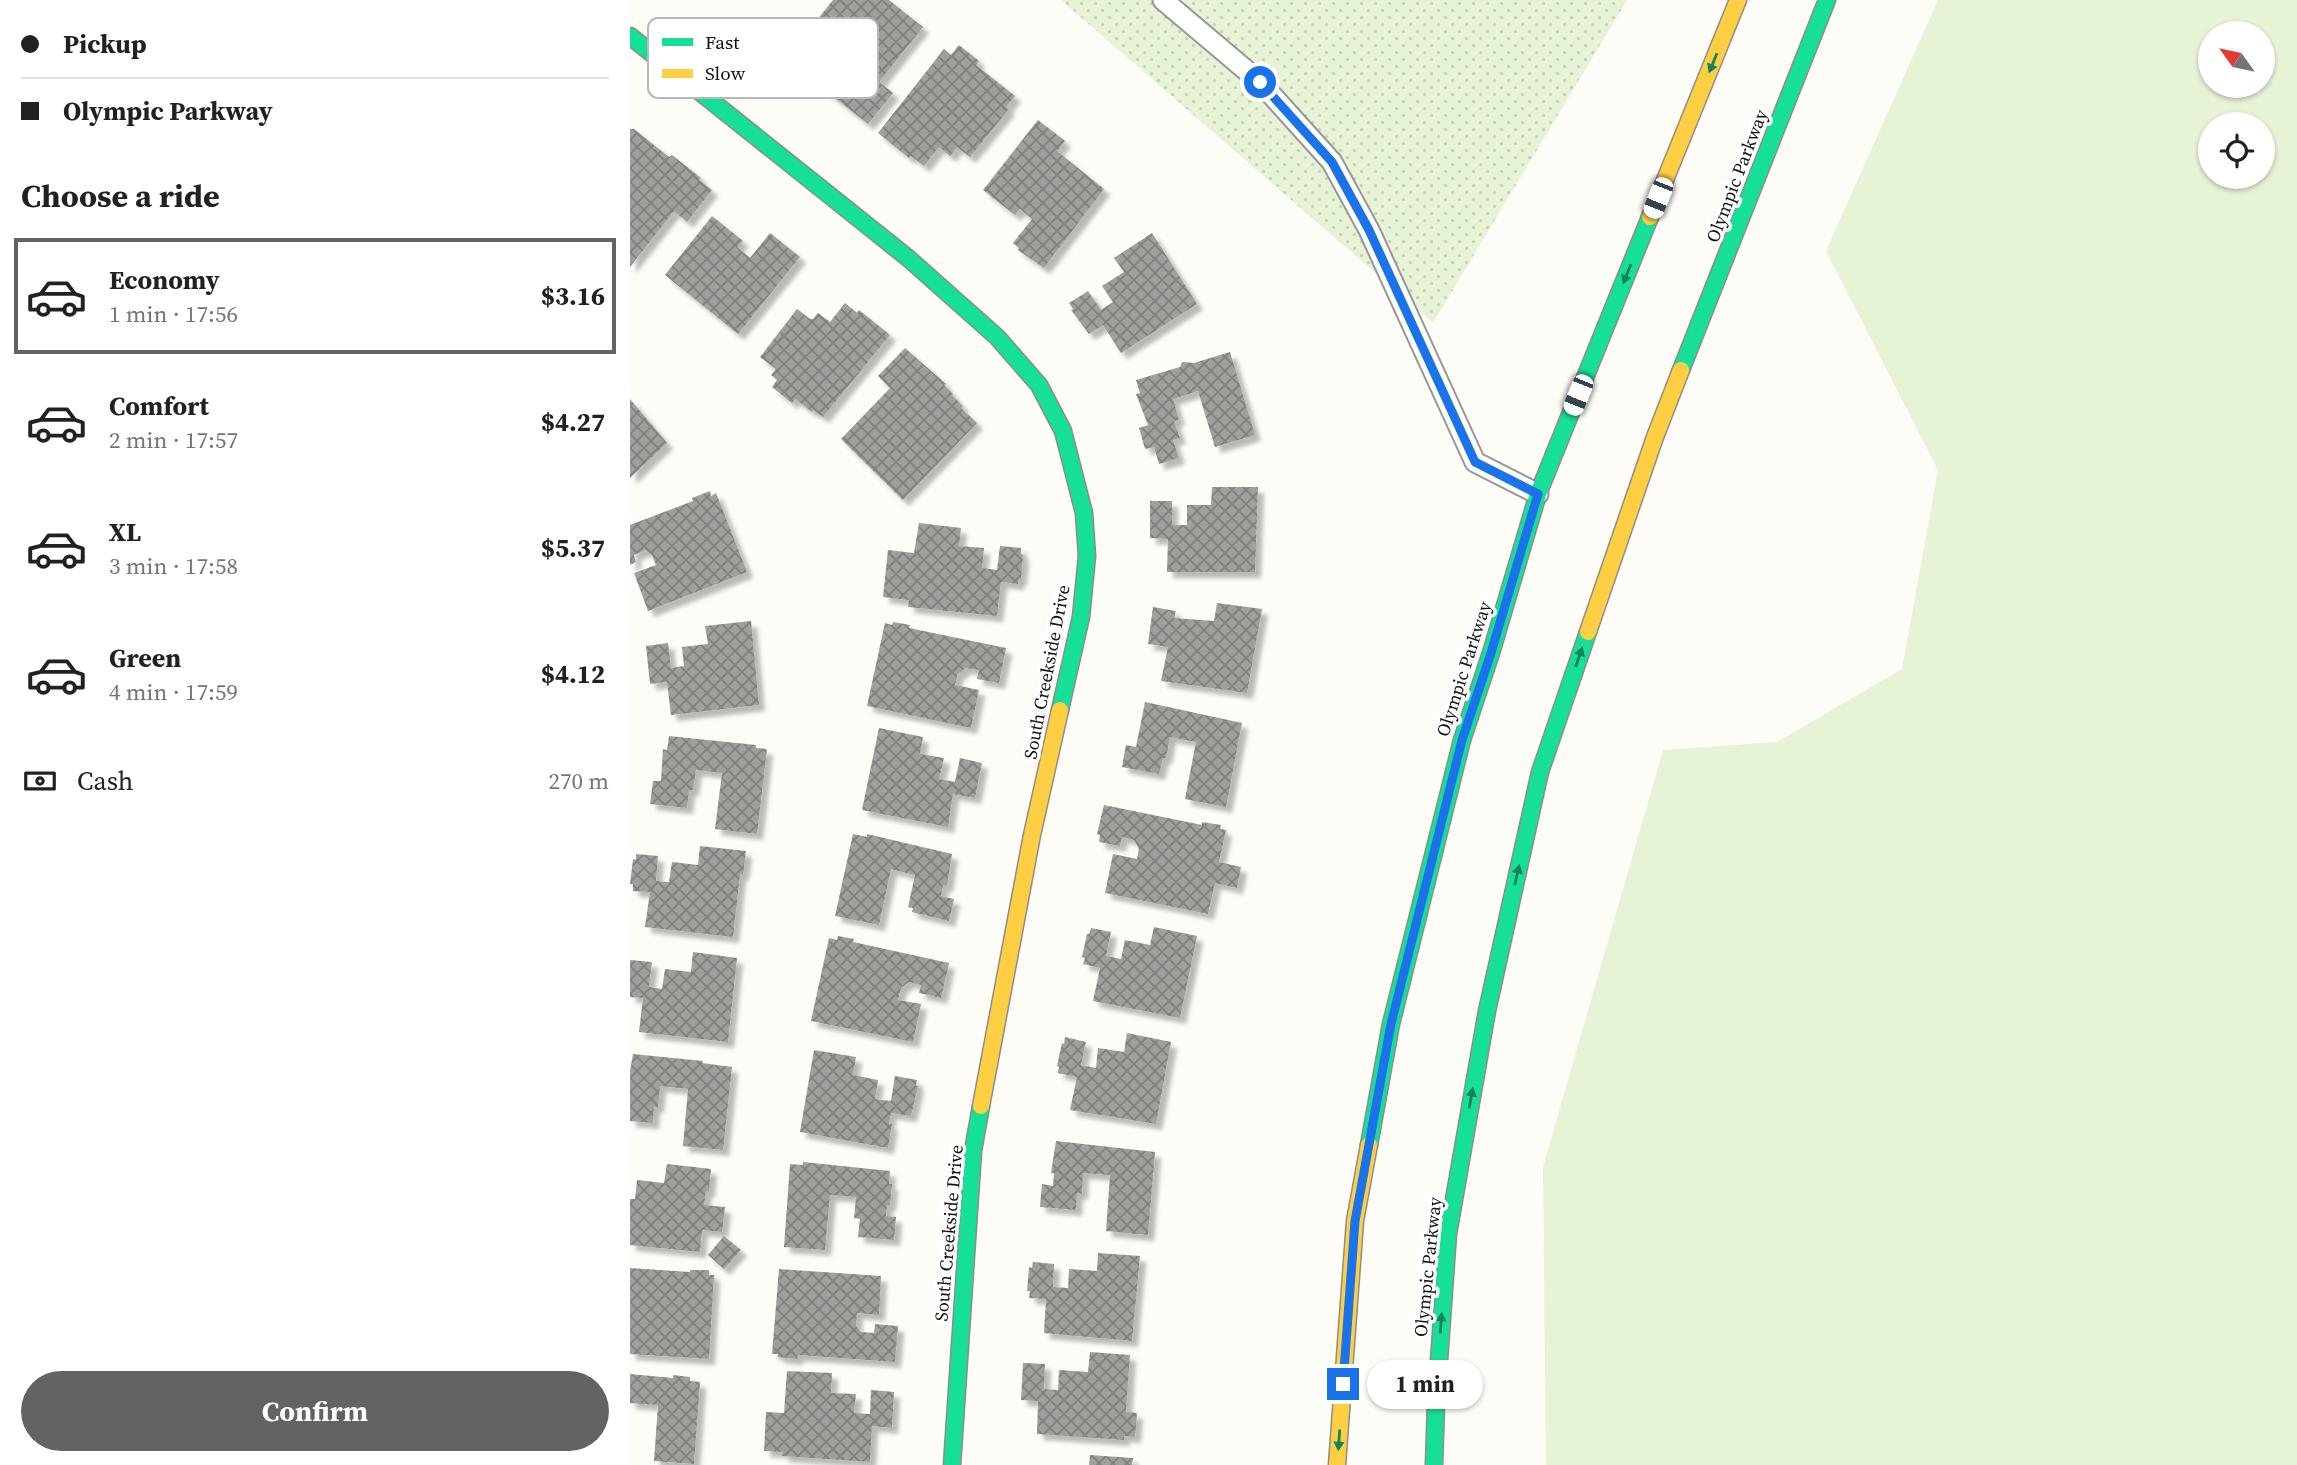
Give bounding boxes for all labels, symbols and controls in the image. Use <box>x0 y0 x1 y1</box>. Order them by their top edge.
legend <box>648 18 878 98</box>
north arrow <box>2198 21 2275 98</box>
map controls <box>2198 21 2275 189</box>
text: Pickup <box>63 26 147 62</box>
text: Fast <box>705 29 740 55</box>
one-way arrow <box>1707 53 1718 74</box>
text: Slow <box>705 60 746 86</box>
route start <box>1244 66 1276 98</box>
text: Olympic Parkway <box>63 93 273 129</box>
street label: Olympic Parkway <box>1700 105 1774 246</box>
button: locate <box>2198 112 2275 189</box>
text: Choose a ride <box>21 174 220 218</box>
car <box>1641 175 1676 221</box>
text: Economy <box>109 262 220 298</box>
one-way arrow <box>1622 264 1633 285</box>
icon: car <box>25 265 88 328</box>
text: $3.16 <box>541 278 605 314</box>
text: 1 min · 17:56 <box>109 298 238 330</box>
car <box>1561 372 1596 418</box>
text: Comfort <box>109 388 209 424</box>
icon: car <box>25 391 88 454</box>
text: $4.27 <box>541 404 605 440</box>
text: 2 min · 17:57 <box>109 424 238 456</box>
text: XL <box>109 514 141 550</box>
icon: car <box>25 517 88 580</box>
text: $5.37 <box>541 530 605 566</box>
text: 3 min · 17:58 <box>109 550 238 582</box>
street label: South Creekside Drive <box>1017 583 1076 761</box>
street label: Olympic Parkway <box>1430 597 1497 740</box>
text: Green <box>109 640 181 676</box>
icon: car <box>25 643 88 706</box>
one-way arrow <box>1574 646 1585 667</box>
text: $4.12 <box>541 656 605 692</box>
text: 4 min · 17:59 <box>109 676 238 708</box>
icon: cash <box>21 762 59 800</box>
text: Cash <box>77 763 133 799</box>
text: 270 m <box>548 765 609 797</box>
one-way arrow <box>1512 864 1523 886</box>
one-way arrow <box>1466 1087 1477 1109</box>
street label: South Creekside Drive <box>928 1144 969 1322</box>
street label: Olympic Parkway <box>1408 1195 1447 1338</box>
one-way arrow <box>1436 1312 1447 1334</box>
callout: 1 min <box>1368 1360 1483 1408</box>
route end <box>1327 1368 1359 1400</box>
text: 1 min <box>1395 1368 1455 1400</box>
button: Confirm <box>21 1371 609 1451</box>
one-way arrow <box>1333 1429 1344 1451</box>

